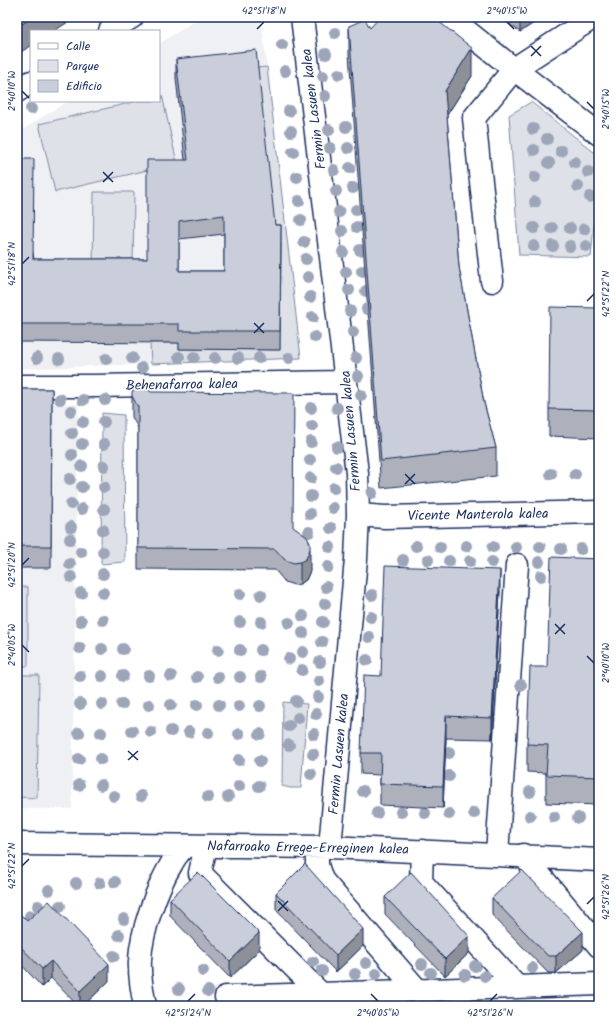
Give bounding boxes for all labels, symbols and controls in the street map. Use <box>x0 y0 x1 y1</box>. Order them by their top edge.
text: 42°51'18"N <box>242 3 286 19</box>
text: 2°40'15"W <box>487 3 528 19</box>
legend <box>30 30 160 102</box>
text: Calle <box>66 37 91 56</box>
street label: Fermin Lasuen kalea <box>296 47 332 171</box>
text: Parque <box>66 57 100 76</box>
text: 2°40'10"W <box>4 71 20 111</box>
text: Edificio <box>66 77 102 96</box>
text: 2°40'15"W <box>598 88 614 129</box>
text: 42°51'18"N <box>4 242 20 286</box>
text: 42°51'22"N <box>598 271 614 317</box>
street label: Fermin Lasuen kalea <box>335 370 367 492</box>
street label: Behenafarroa kalea <box>126 373 238 397</box>
street label: Vicente Manterola kalea <box>407 503 549 527</box>
text: 42°51'20"N <box>4 542 20 588</box>
text: 2°40'05"W <box>4 623 20 666</box>
text: 2°40'10"W <box>598 643 614 683</box>
street label: Fermin Lasuen kalea <box>323 693 355 815</box>
street label: Nafarroako Errege-Erreginen kalea <box>207 835 409 861</box>
text: 42°51'22"N <box>4 843 20 889</box>
text: 42°51'26"N <box>598 874 614 920</box>
text: 42°51'24"N <box>165 1005 211 1021</box>
text: 2°40'05"W <box>357 1005 400 1021</box>
text: 42°51'26"N <box>467 1005 513 1021</box>

